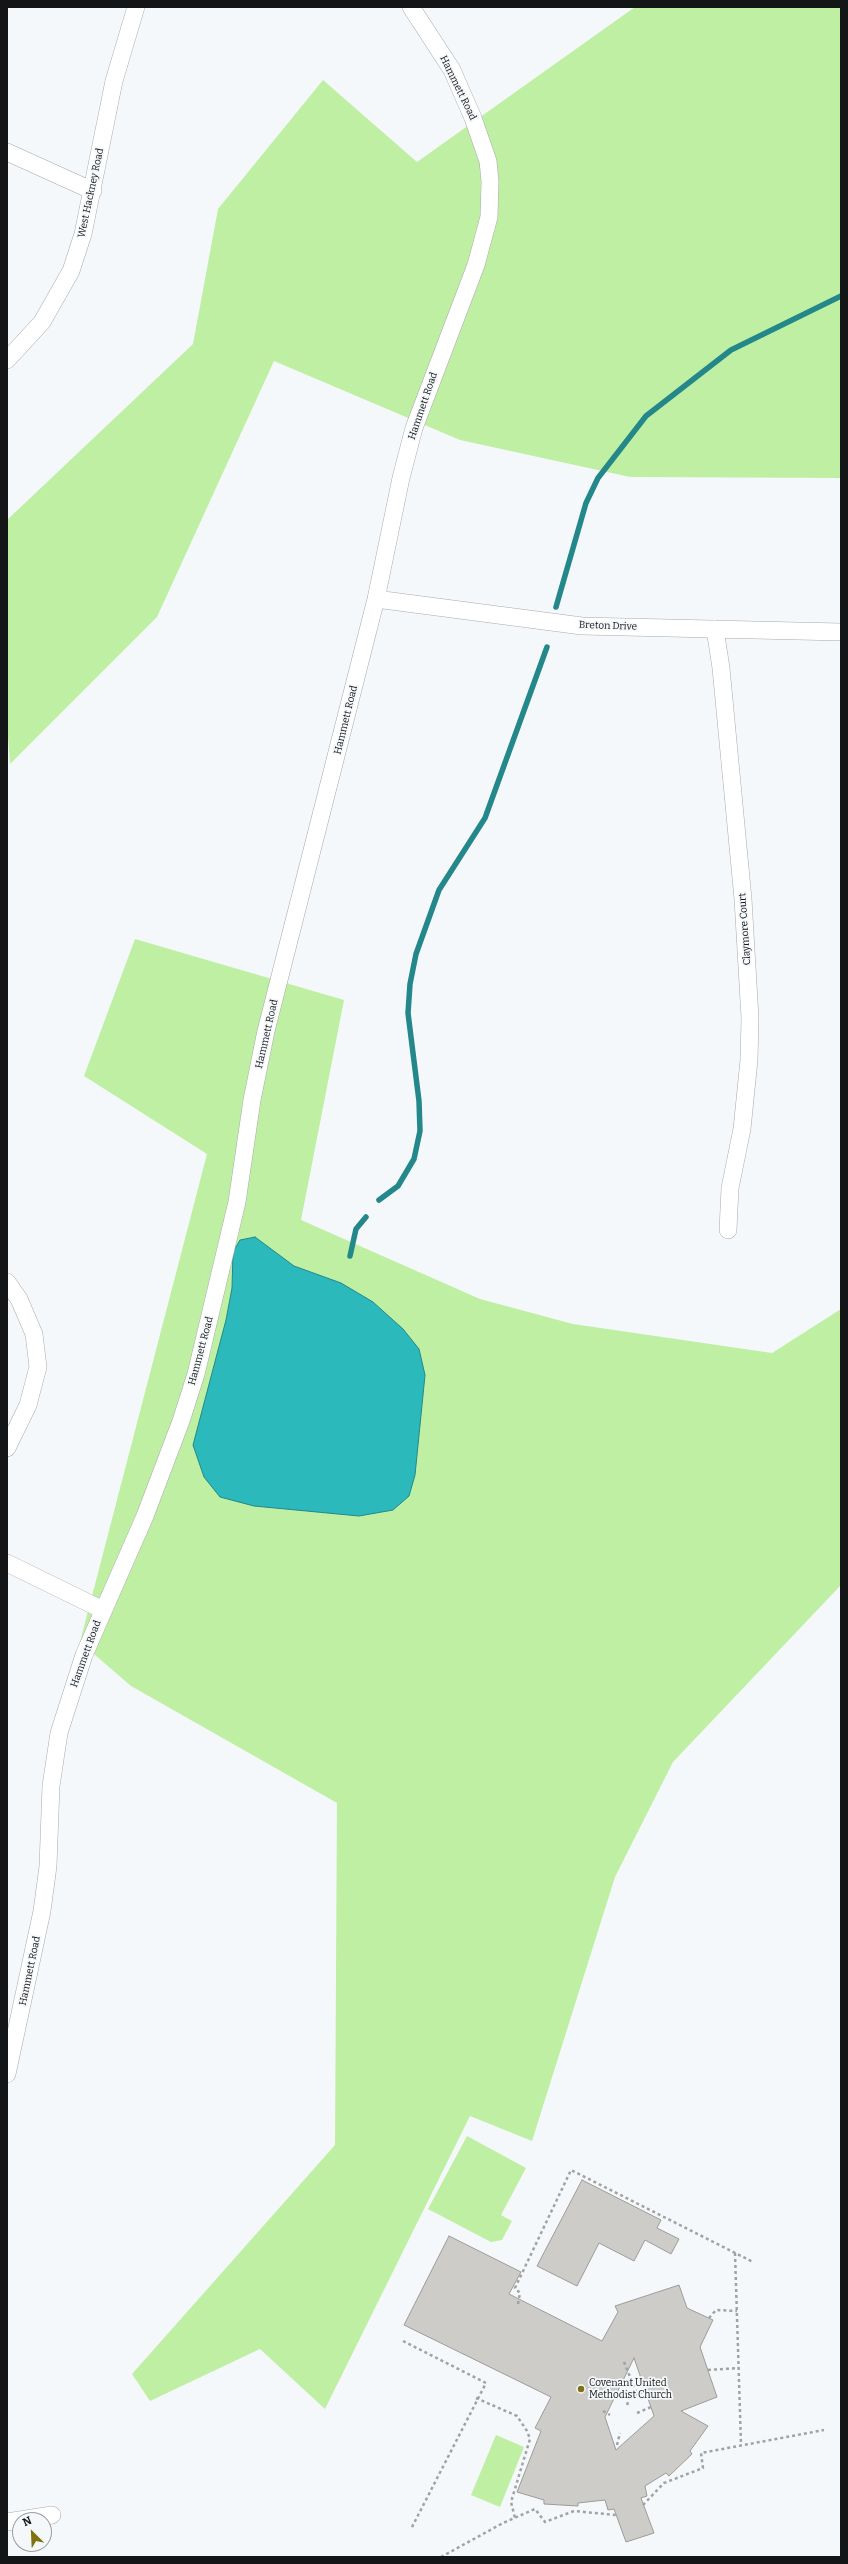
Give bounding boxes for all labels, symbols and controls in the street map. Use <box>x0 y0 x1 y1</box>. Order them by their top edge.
street label: Hammett Road <box>437 54 479 122</box>
street label: West Hackney Road <box>76 147 106 239</box>
street label: Hammett Road <box>406 371 440 441</box>
street label: Breton Drive <box>579 619 637 633</box>
street label: Hammett Road <box>332 684 360 756</box>
street label: Claymore Court <box>736 892 754 966</box>
street label: Hammett Road <box>253 998 281 1070</box>
street label: Hammett Road <box>186 1315 216 1387</box>
street label: Hammett Road <box>68 1619 104 1689</box>
street label: Hammett Road <box>17 1935 43 2007</box>
place label: Covenant United Methodist Church <box>589 2377 672 2400</box>
marker: Covenant United Methodist Church <box>576 2384 586 2394</box>
north arrow <box>12 2512 52 2552</box>
text: N <box>21 2514 34 2529</box>

